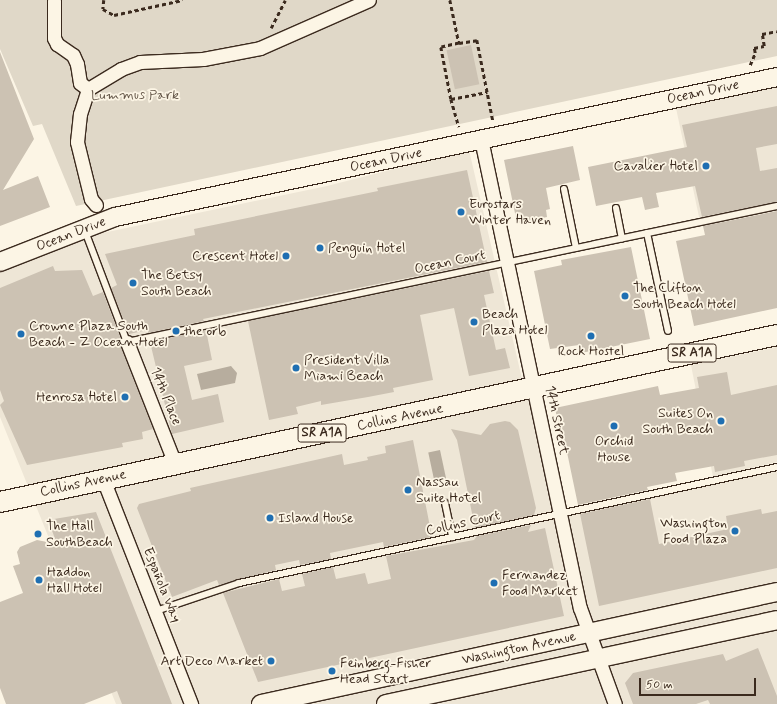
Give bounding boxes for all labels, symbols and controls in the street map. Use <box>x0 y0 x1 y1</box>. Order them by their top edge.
street label: Ocean Drive <box>666 76 740 108</box>
park label: Lummus Park <box>92 87 178 103</box>
street label: Ocean Drive <box>349 144 423 176</box>
place label: Cavalier Hotel <box>614 158 698 174</box>
marker: Cavalier Hotel <box>701 161 711 171</box>
place label: Eurostars Winter Haven <box>469 196 556 228</box>
marker: Eurostars Winter Haven <box>456 207 466 217</box>
street label: Ocean Drive <box>34 213 108 255</box>
place label: Penguin Hotel <box>328 240 405 256</box>
marker: Penguin Hotel <box>315 243 325 253</box>
street label: Ocean Court <box>412 246 488 278</box>
place label: Crescent Hotel <box>192 248 278 264</box>
marker: Crescent Hotel <box>281 251 291 261</box>
place label: The Betsy South Beach <box>141 267 212 300</box>
marker: The Betsy South Beach <box>128 278 138 288</box>
place label: The Clifton South Beach Hotel <box>633 280 736 312</box>
marker: The Clifton South Beach Hotel <box>620 291 630 301</box>
place label: Beach Plaza Hotel <box>482 306 547 338</box>
marker: Beach Plaza Hotel <box>469 317 479 327</box>
place label: Crowne Plaza South Beach - Z Ocean Hotel <box>29 318 163 350</box>
place label: the orb <box>184 323 227 339</box>
marker: the orb <box>171 326 181 336</box>
marker: Crowne Plaza South Beach - Z Ocean Hotel <box>16 329 26 339</box>
marker: Rock Hostel <box>586 331 596 341</box>
road number: SR A1A <box>667 342 717 364</box>
place label: Rock Hostel <box>558 343 624 359</box>
place label: President Villa Miami Beach <box>304 352 389 384</box>
marker: President Villa Miami Beach <box>291 363 301 373</box>
street label: 14th Place <box>147 365 185 427</box>
street label: 14th Street <box>541 384 573 456</box>
place label: Henrosa Hotel <box>37 389 117 405</box>
marker: Henrosa Hotel <box>120 392 130 402</box>
street label: Collins Avenue <box>355 400 445 434</box>
place label: Suites On South Beach <box>642 405 713 438</box>
marker: Suites On South Beach <box>716 416 726 426</box>
marker: Orchid House <box>609 421 619 431</box>
road number: SR A1A <box>297 422 347 444</box>
place label: Orchid House <box>595 433 633 466</box>
street label: Collins Avenue <box>38 466 128 500</box>
place label: Nassau Suite Hotel <box>416 474 478 506</box>
marker: Nassau Suite Hotel <box>403 485 413 495</box>
street label: Collins Court <box>423 507 503 539</box>
place label: Island House <box>278 510 356 526</box>
marker: Island House <box>265 513 275 523</box>
place label: Washington Food Plaza <box>660 515 727 548</box>
place label: The Hall SouthBeach <box>46 518 113 550</box>
marker: Washington Food Plaza <box>730 526 740 536</box>
marker: The Hall SouthBeach <box>33 529 43 539</box>
street label: Española Way <box>139 544 185 626</box>
place label: Haddon Hall Hotel <box>47 564 102 596</box>
place label: Fernandez Food Market <box>502 567 578 600</box>
marker: Haddon Hall Hotel <box>34 575 44 585</box>
marker: Fernandez Food Market <box>489 578 499 588</box>
street label: Washington Avenue <box>461 628 577 668</box>
place label: Art Deco Market <box>160 653 263 669</box>
place label: Feinberg-Fisher Head Start <box>340 655 431 688</box>
marker: Art Deco Market <box>266 656 276 666</box>
marker: Feinberg-Fisher Head Start <box>327 666 337 676</box>
scale bar <box>641 670 758 696</box>
text: 50 m <box>646 677 673 693</box>

